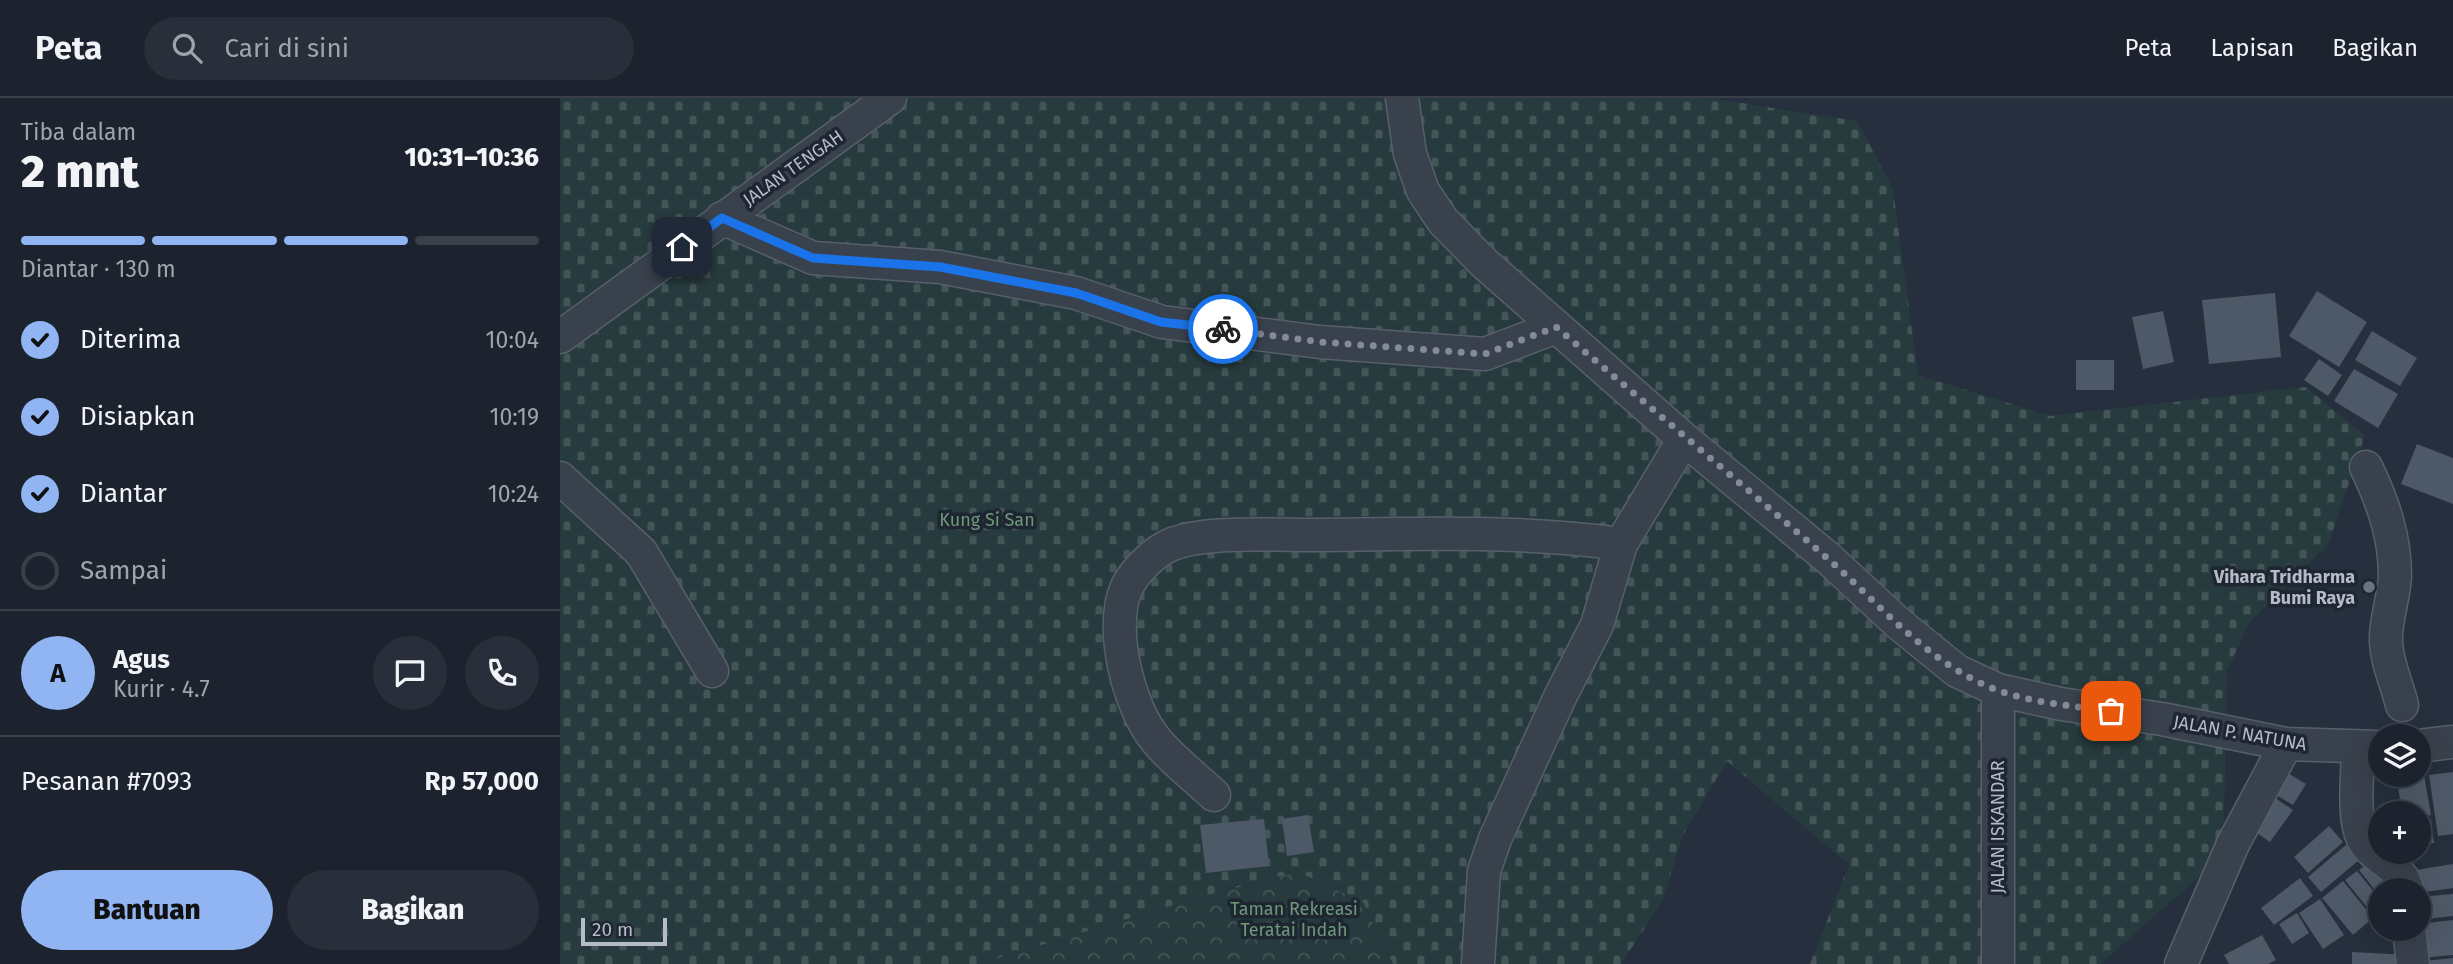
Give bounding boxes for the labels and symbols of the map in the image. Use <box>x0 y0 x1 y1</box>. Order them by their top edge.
street label: JALAN TENGAH <box>739 125 847 211</box>
pin <box>652 217 712 277</box>
courier <box>1188 294 1258 364</box>
park label: Kung Si San <box>939 509 1035 531</box>
place label: Vihara Tridharma Bumi Raya <box>2213 566 2355 609</box>
marker: Vihara Tridharma Bumi Raya <box>2361 579 2377 595</box>
pin <box>2081 681 2141 741</box>
street label: JALAN P. NATUNA <box>2172 710 2309 756</box>
street label: JALAN ISKANDAR <box>1987 760 2009 894</box>
park label: Taman Rekreasi Teratai Indah <box>1230 898 1358 941</box>
scale bar <box>581 915 667 947</box>

